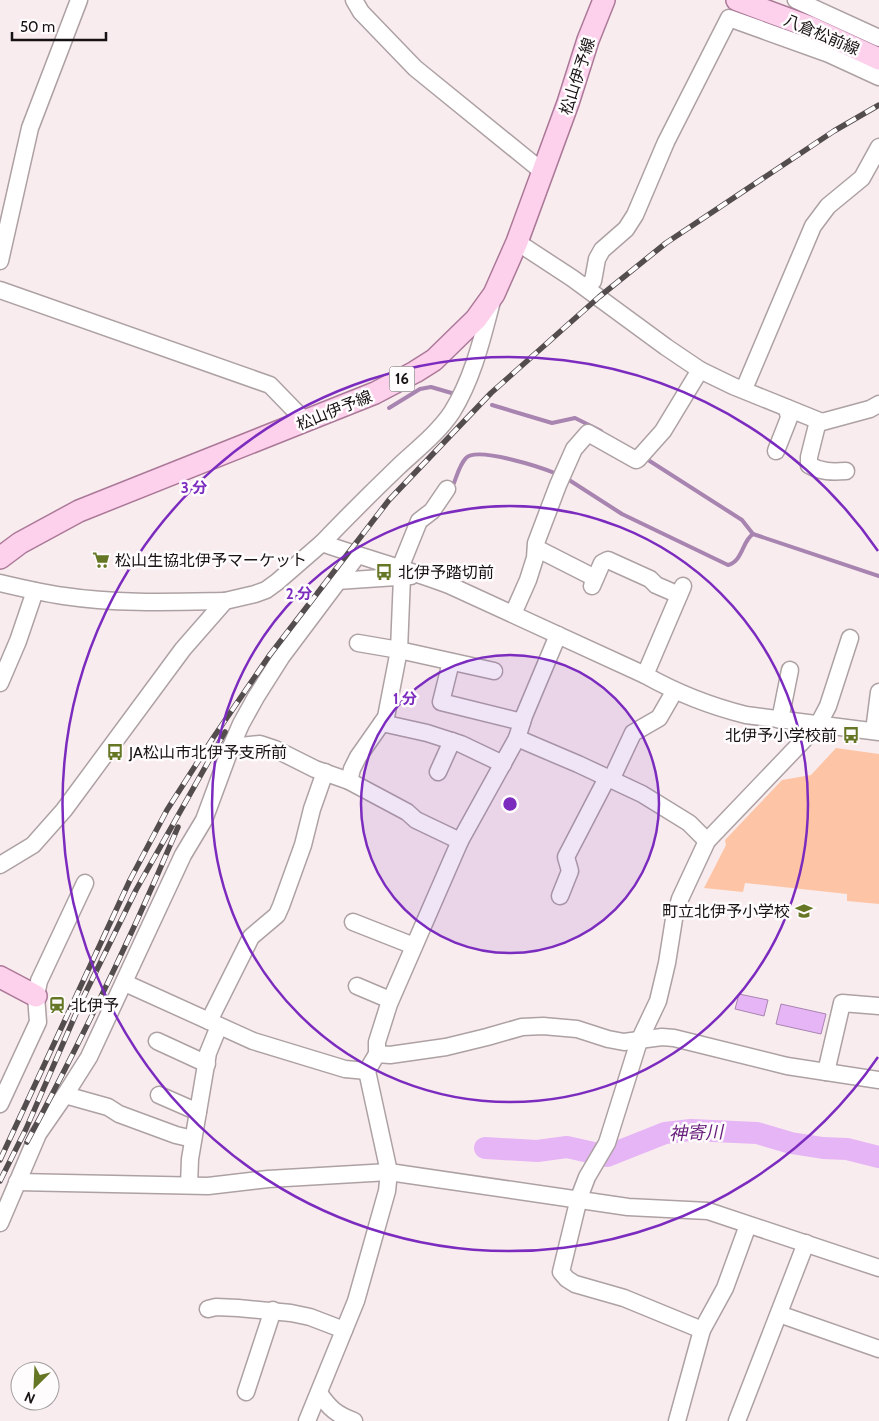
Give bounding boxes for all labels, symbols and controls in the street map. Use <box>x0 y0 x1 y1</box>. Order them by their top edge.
scale bar <box>12 10 106 42</box>
street label: 八倉松前線 <box>781 10 862 59</box>
text: 50 m <box>20 18 55 36</box>
street label: 松山伊予線 <box>556 35 599 117</box>
road number: 16 <box>390 366 414 392</box>
street label: 松山伊予線 <box>294 387 375 434</box>
text: 3 分 <box>181 479 207 497</box>
supermarket icon: 松山生協北伊予マーケット <box>91 550 111 570</box>
place label: 松山生協北伊予マーケット <box>115 551 307 570</box>
bus stop icon: 北伊予踏切前 <box>374 562 394 582</box>
place label: 北伊予踏切前 <box>398 563 494 582</box>
text: 2 分 <box>286 585 312 603</box>
text: 1 分 <box>393 690 417 708</box>
bus stop icon: 北伊予小学校前 <box>841 725 861 745</box>
place label: 北伊予小学校前 <box>725 726 837 745</box>
bus stop icon: JA松山市北伊予支所前 <box>105 742 125 762</box>
place label: JA松山市北伊予支所前 <box>128 743 287 762</box>
centre of rings <box>501 795 519 813</box>
school or university icon: 町立北伊予小学校 <box>794 901 814 921</box>
place label: 町立北伊予小学校 <box>662 902 790 921</box>
station icon: 北伊予 <box>47 995 67 1015</box>
place label: 北伊予 <box>71 996 119 1015</box>
water label: 神寄川 <box>669 1121 725 1145</box>
north arrow <box>10 1361 60 1411</box>
text: N <box>22 1388 38 1408</box>

